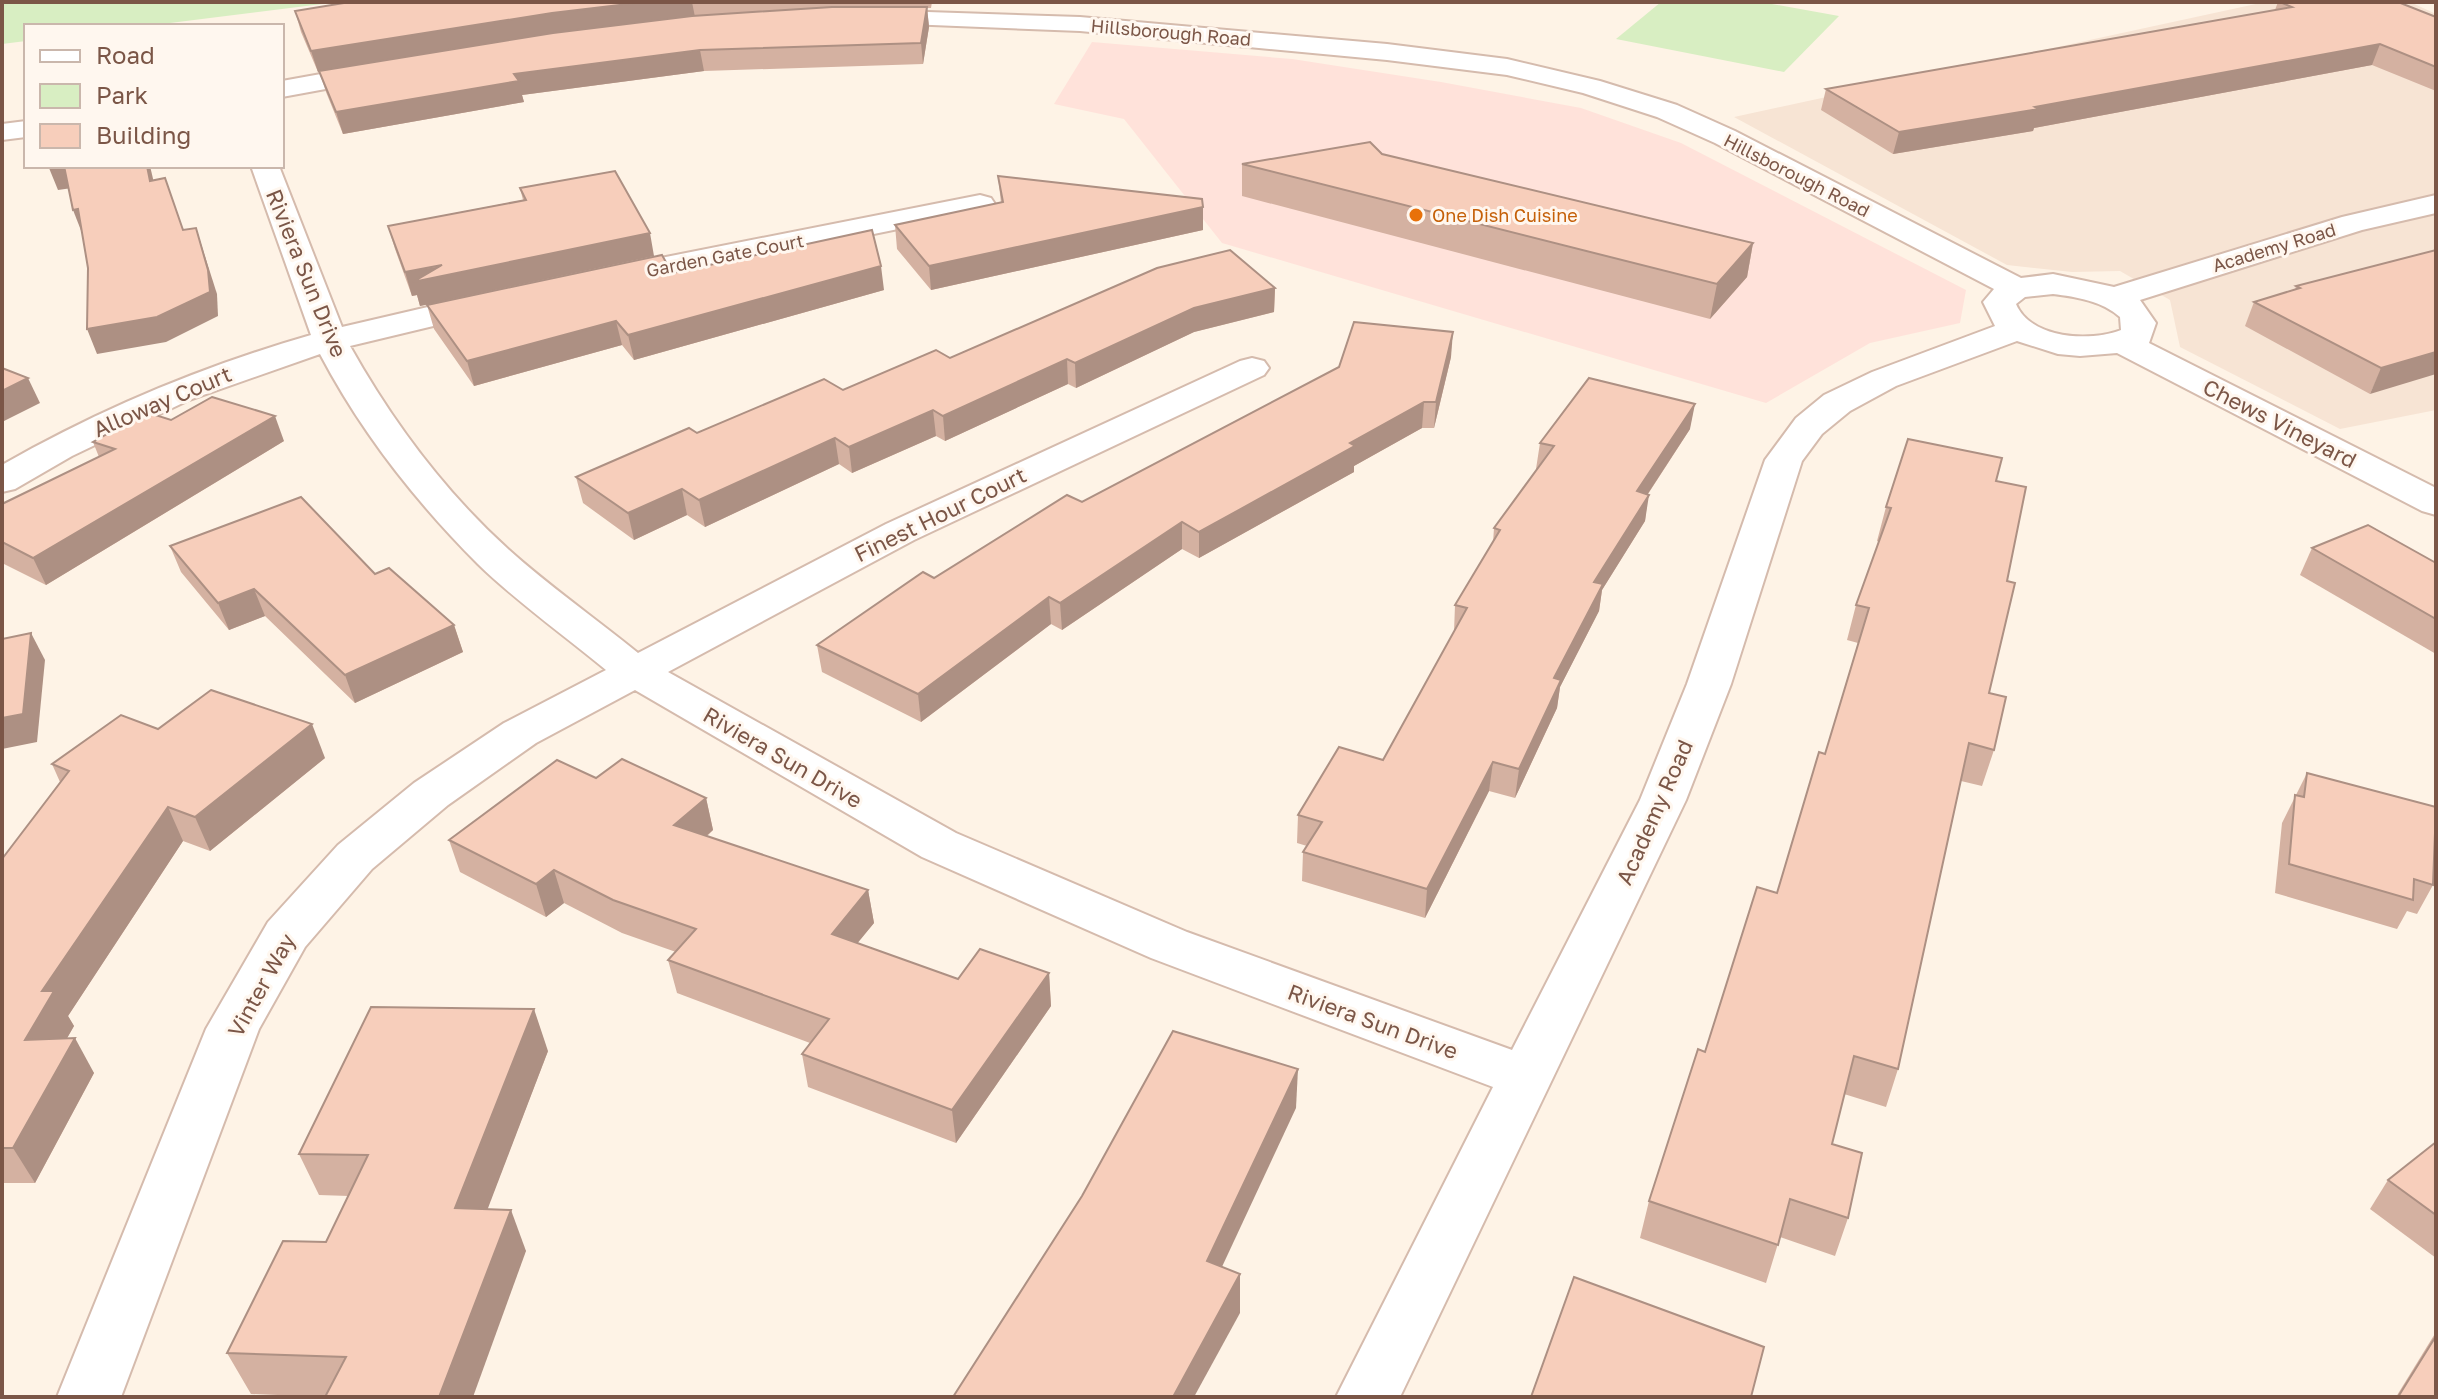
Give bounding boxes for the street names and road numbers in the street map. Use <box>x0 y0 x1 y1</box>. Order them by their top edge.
street label: Hillsborough Road <box>1090 14 1252 50</box>
street label: Hillsborough Road <box>1720 129 1874 221</box>
street label: Riviera Sun Drive <box>261 185 353 361</box>
street label: Academy Road <box>2210 218 2338 276</box>
street label: Garden Gate Court <box>644 229 806 281</box>
street label: Alloway Court <box>89 360 235 442</box>
street label: Chews Vineyard <box>2199 373 2361 473</box>
street label: Finest Hour Court <box>850 461 1030 567</box>
street label: Riviera Sun Drive <box>699 701 867 813</box>
street label: Academy Road <box>1610 735 1698 889</box>
street label: Vinter Way <box>222 929 300 1041</box>
street label: Riviera Sun Drive <box>1284 978 1462 1064</box>

